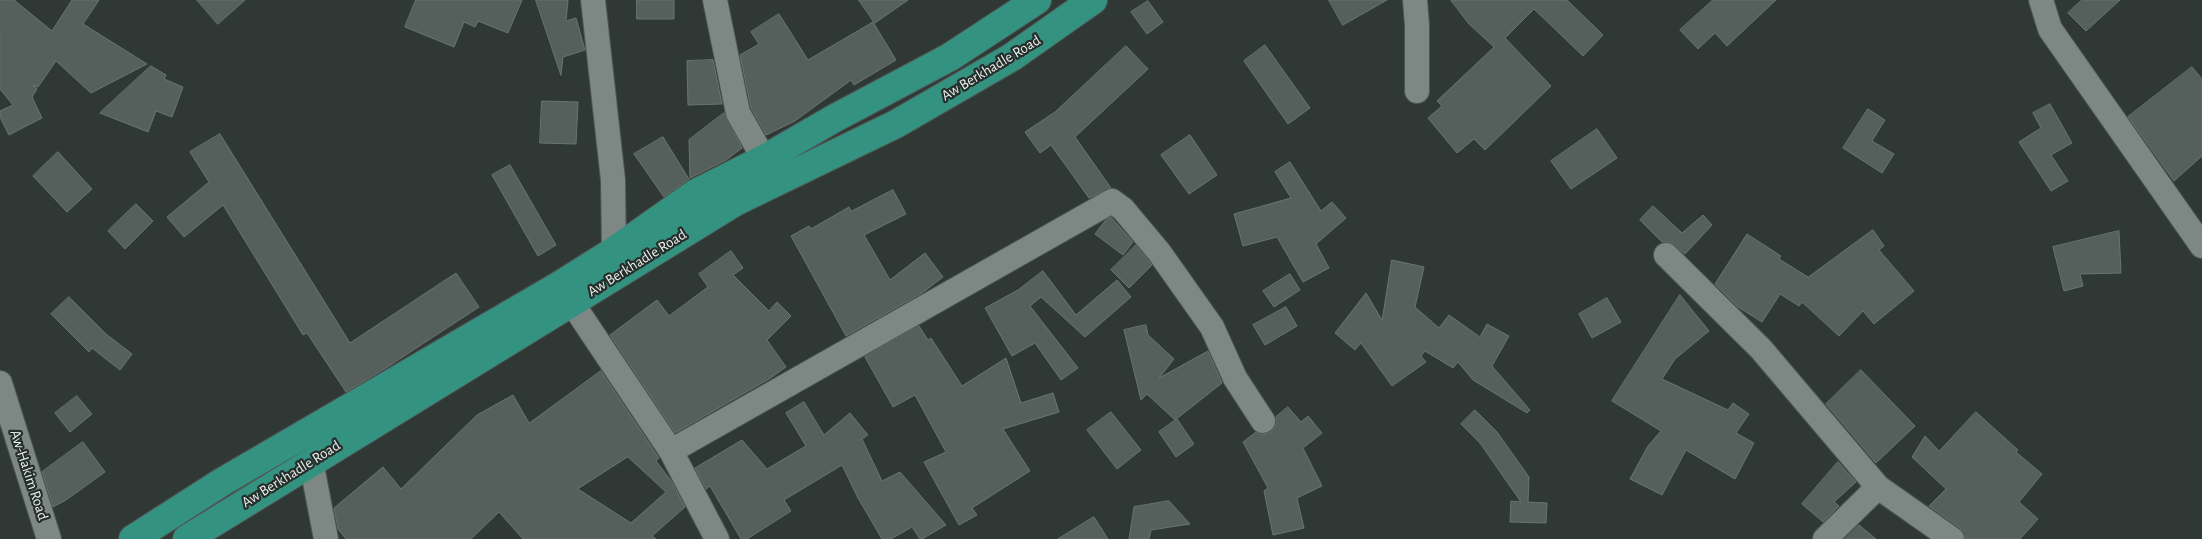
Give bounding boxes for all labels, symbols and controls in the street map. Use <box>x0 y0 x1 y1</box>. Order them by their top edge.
street label: Aw Berkhadle Road <box>938 31 1044 105</box>
street label: Aw Berkhadle Road <box>584 225 690 301</box>
street label: Aw-Hakim Road <box>6 428 52 522</box>
street label: Aw Berkhadle Road <box>238 436 344 512</box>

